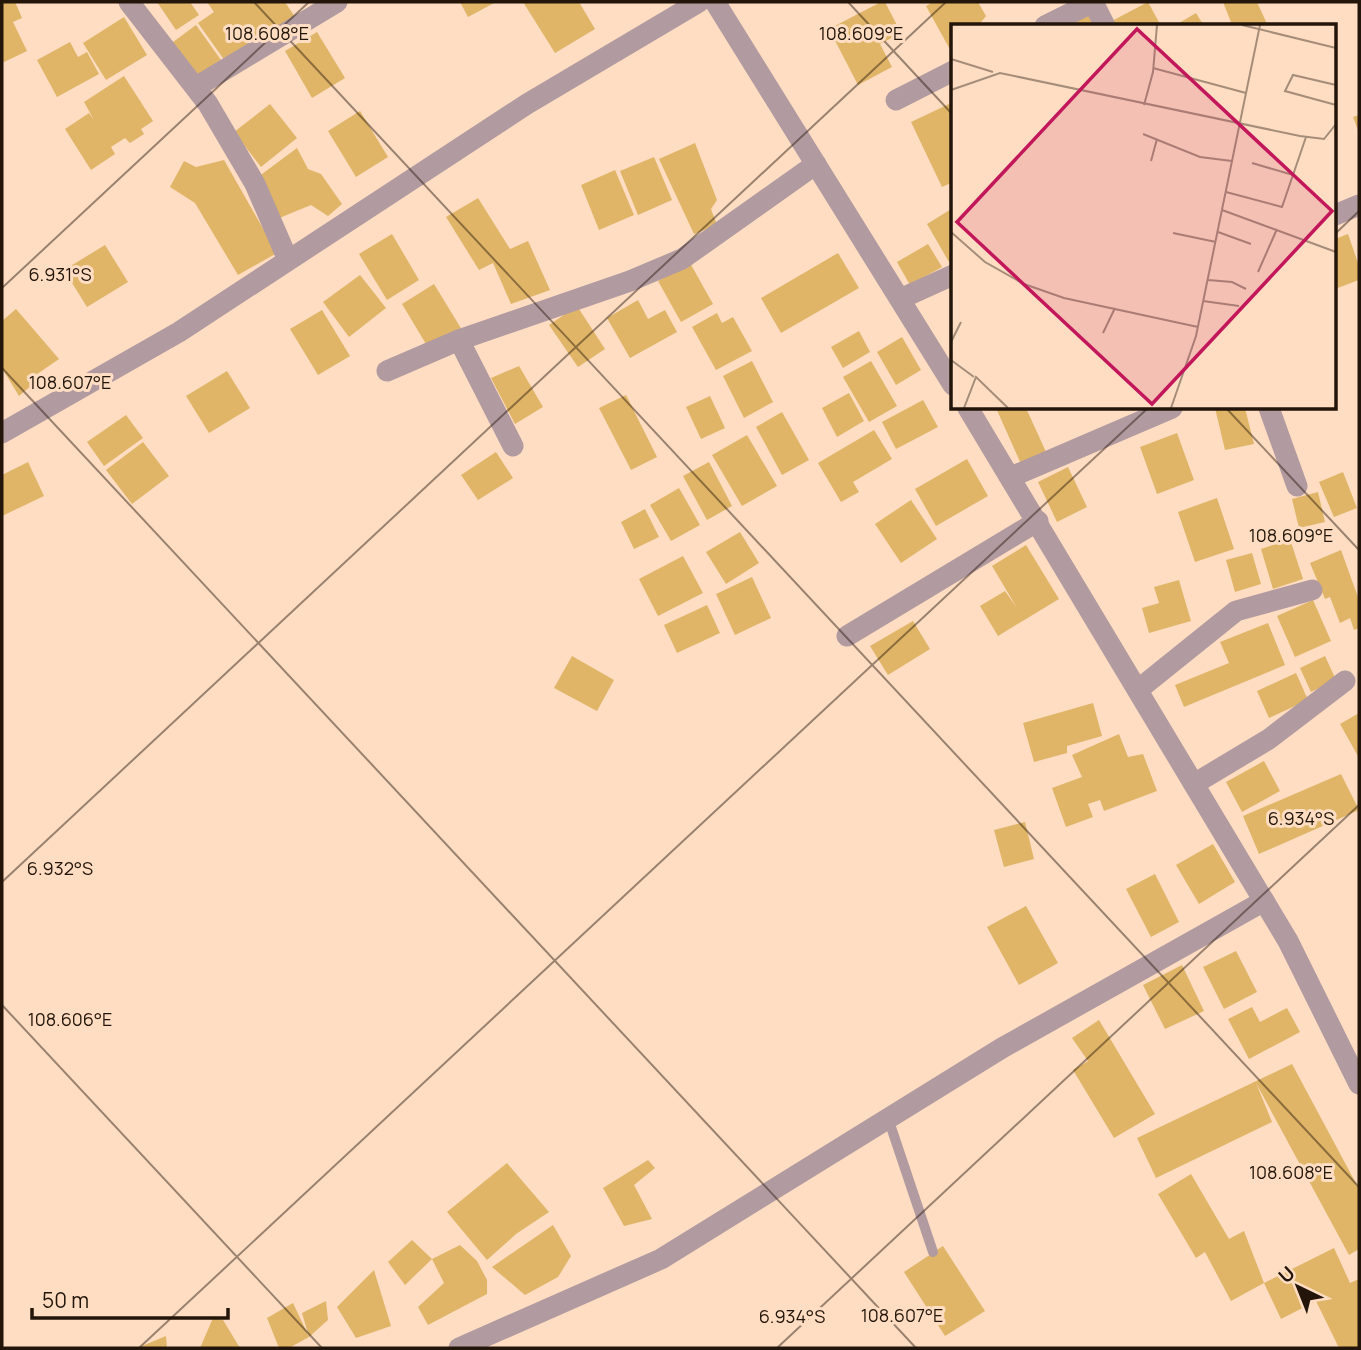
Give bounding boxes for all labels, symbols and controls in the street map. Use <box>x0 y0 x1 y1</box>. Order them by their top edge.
text: 108.608°E <box>225 21 309 45</box>
text: 108.609°E <box>819 21 903 45</box>
inset map <box>951 24 1336 410</box>
text: 6.931°S <box>28 262 92 286</box>
text: 108.607°E <box>29 370 111 394</box>
text: 108.609°E <box>1249 523 1333 547</box>
text: 6.934°S <box>1268 806 1334 830</box>
text: 6.932°S <box>27 856 93 880</box>
text: 108.606°E <box>28 1007 112 1031</box>
text: 108.608°E <box>1249 1160 1333 1184</box>
north arrow <box>1263 1252 1333 1322</box>
text: U <box>1273 1260 1300 1289</box>
scale bar <box>32 1276 228 1320</box>
text: 50 m <box>42 1286 89 1314</box>
text: 108.607°E <box>861 1303 943 1327</box>
text: 6.934°S <box>759 1304 825 1328</box>

